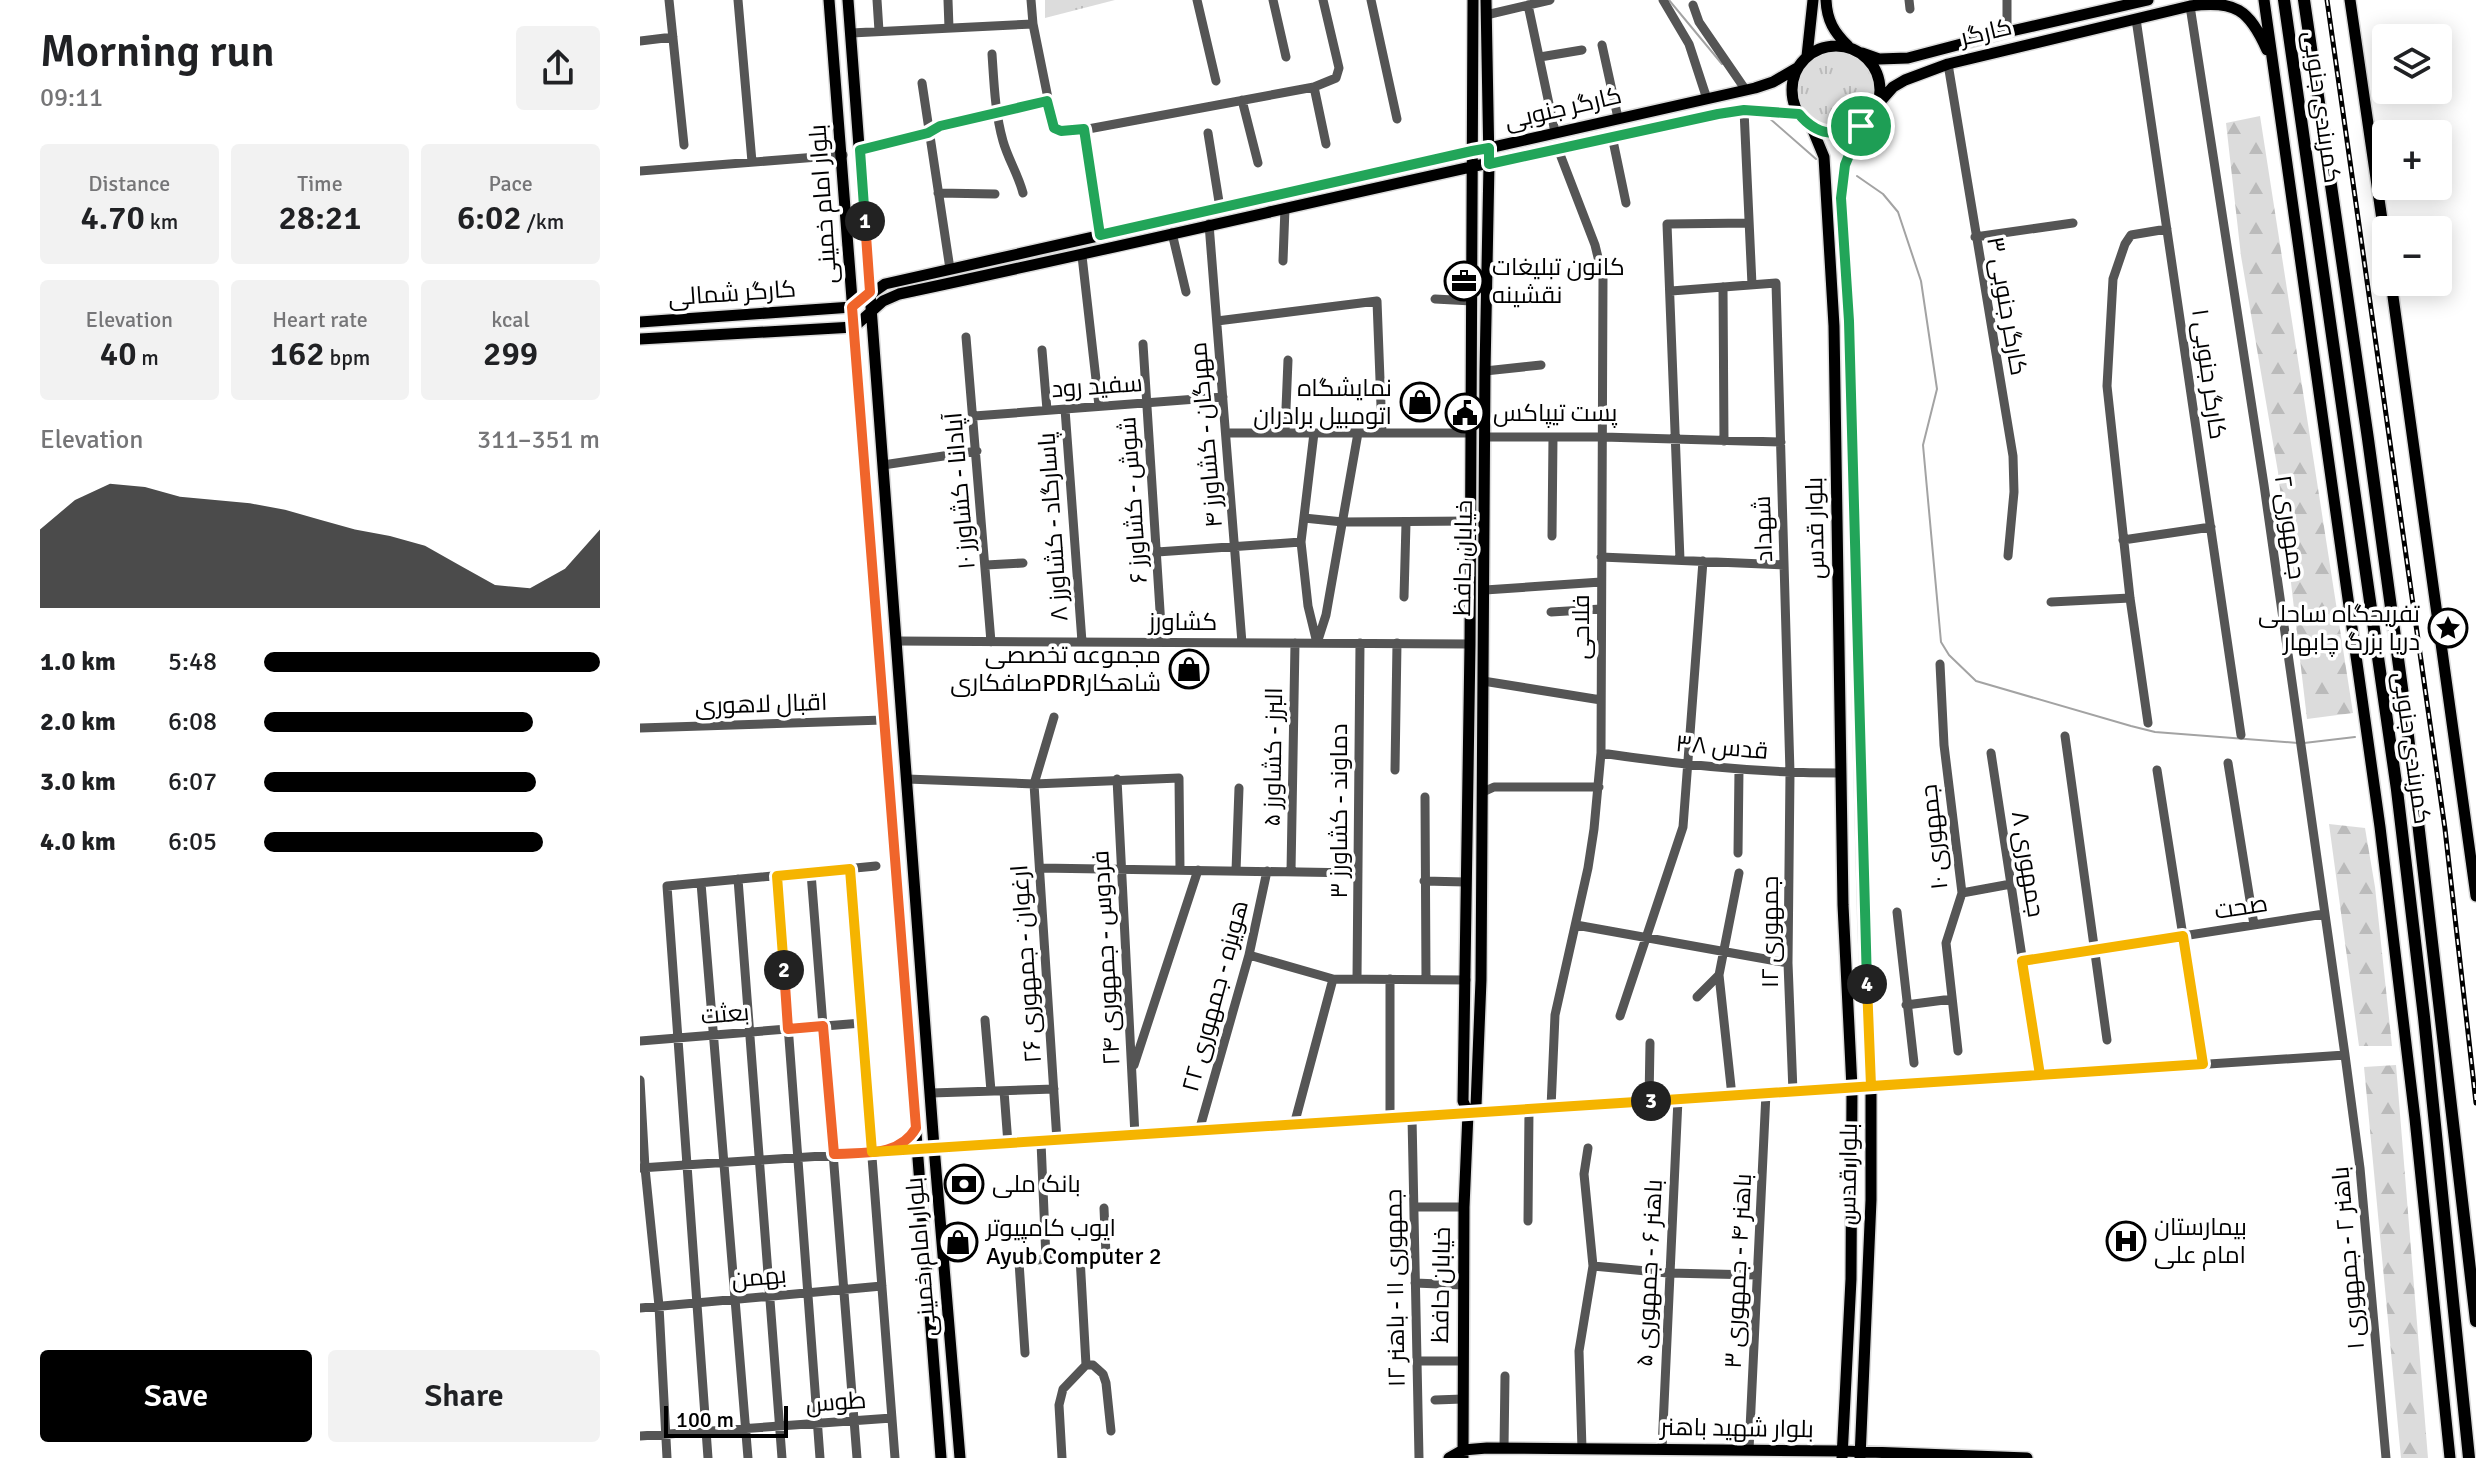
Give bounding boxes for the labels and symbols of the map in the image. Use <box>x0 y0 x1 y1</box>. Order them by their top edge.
street label: کارگر <box>1955 12 2015 53</box>
street label: کمربندی جنوبی <box>2296 29 2348 185</box>
street label: کارگر جنوبی <box>1502 80 1624 136</box>
pin <box>1827 92 1895 160</box>
street label: بلوار امام خمینی <box>802 123 845 285</box>
pin: 1 <box>845 201 885 241</box>
street label: کارگر جنوبی ۳ <box>1980 234 2034 378</box>
place label: کانون تبلیغات نقشینه <box>1492 252 1625 310</box>
office icon: کانون تبلیغات نقشینه <box>1443 260 1485 302</box>
street label: کارگر شمالی <box>667 274 797 312</box>
street label: کارگر جنوبی ۱ <box>2185 307 2233 441</box>
street label: مهرگان - کشاورز ۴ <box>1183 341 1229 529</box>
street label: سفید رود <box>1050 368 1144 404</box>
place label: نمایشگاه اتومبیل برادران <box>1253 373 1392 431</box>
shop icon: نمایشگاه اتومبیل برادران <box>1399 381 1441 423</box>
public building icon: پست تیپاکس <box>1444 392 1486 434</box>
place label: پست تیپاکس <box>1493 398 1618 429</box>
street label: آپادانا - کشاورز ۱۰ <box>938 411 983 571</box>
street label: شوش - کشاورز ۶ <box>1112 416 1154 584</box>
street label: پاسارگاد - کشاورز ۸ <box>1031 431 1076 622</box>
street label: جمهوری ۲ <box>2268 473 2312 581</box>
street label: بلوار قدس <box>1799 477 1831 579</box>
street label: شهداد <box>1747 495 1779 563</box>
street label: خیابان حافظ <box>1447 500 1479 616</box>
street label: فلاحی <box>1566 594 1596 660</box>
place label: تفریحگاه ساحلی دریا بزرگ چابهار <box>2258 599 2421 658</box>
street label: کشاورز <box>1147 607 1217 637</box>
place icon: تفریحگاه ساحلی دریا بزرگ چابهار <box>2427 607 2469 649</box>
place label: مجموعه تخصصی صافکاریPDRشاهکار <box>950 640 1161 698</box>
shop icon: مجموعه تخصصی صافکاریPDRشاهکار <box>1168 648 1210 690</box>
street label: کمربندی جنوبی <box>2386 670 2438 826</box>
street label: اقبال لاهوری <box>694 687 828 721</box>
street label: البرز - کشاورز ۵ <box>1257 687 1289 827</box>
street label: دماوند - کشاورز ۳ <box>1324 723 1354 899</box>
street label: قدس ۳۸ <box>1674 728 1770 766</box>
street label: جمهوری ۱۰ <box>1914 783 1954 891</box>
street label: جمهوری ۸ <box>2005 809 2051 919</box>
street label: فردوس - جمهوری ۲۴ <box>1085 850 1127 1066</box>
street label: ارغوان - جمهوری ۲۶ <box>1004 864 1048 1064</box>
street label: جمهوری ۱۲ <box>1755 876 1785 988</box>
street label: صحت <box>2212 888 2270 926</box>
street label: هویزه - جمهوری ۲۲ <box>1175 897 1255 1095</box>
pin: 2 <box>764 950 804 990</box>
pin: 4 <box>1847 964 1887 1004</box>
street label: بعثت <box>700 997 750 1031</box>
pin: 3 <box>1631 1081 1671 1121</box>
street label: بلوار قدس <box>1832 1123 1864 1225</box>
bank icon: بانک ملی <box>943 1163 985 1205</box>
street label: باهنر ۲ - جمهوری ۱ <box>2325 1165 2371 1351</box>
place label: بانک ملی <box>992 1169 1081 1199</box>
street label: باهنر ۴ - جمهوری ۳ <box>1718 1173 1758 1369</box>
street label: بلوار امام خمینی <box>899 1176 944 1338</box>
street label: باهنر ۶ - جمهوری ۵ <box>1629 1178 1669 1368</box>
street label: جمهوری ۱۱ - باهنر ۱۲ <box>1378 1189 1412 1387</box>
place label: بیمارستان امام علی <box>2154 1212 2247 1271</box>
place label: ایوب کامپیوتر Ayub Computer 2 <box>984 1213 1162 1271</box>
hospital icon: بیمارستان امام علی <box>2105 1220 2147 1262</box>
shop icon: ایوب کامپیوتر Ayub Computer 2 <box>937 1221 979 1263</box>
street label: خیابان حافظ <box>1425 1227 1457 1343</box>
street label: بهمن <box>730 1260 788 1294</box>
street label: طوس <box>805 1385 867 1419</box>
scale bar <box>664 1402 788 1438</box>
street label: بلوار شهید باهنر <box>1658 1412 1814 1444</box>

